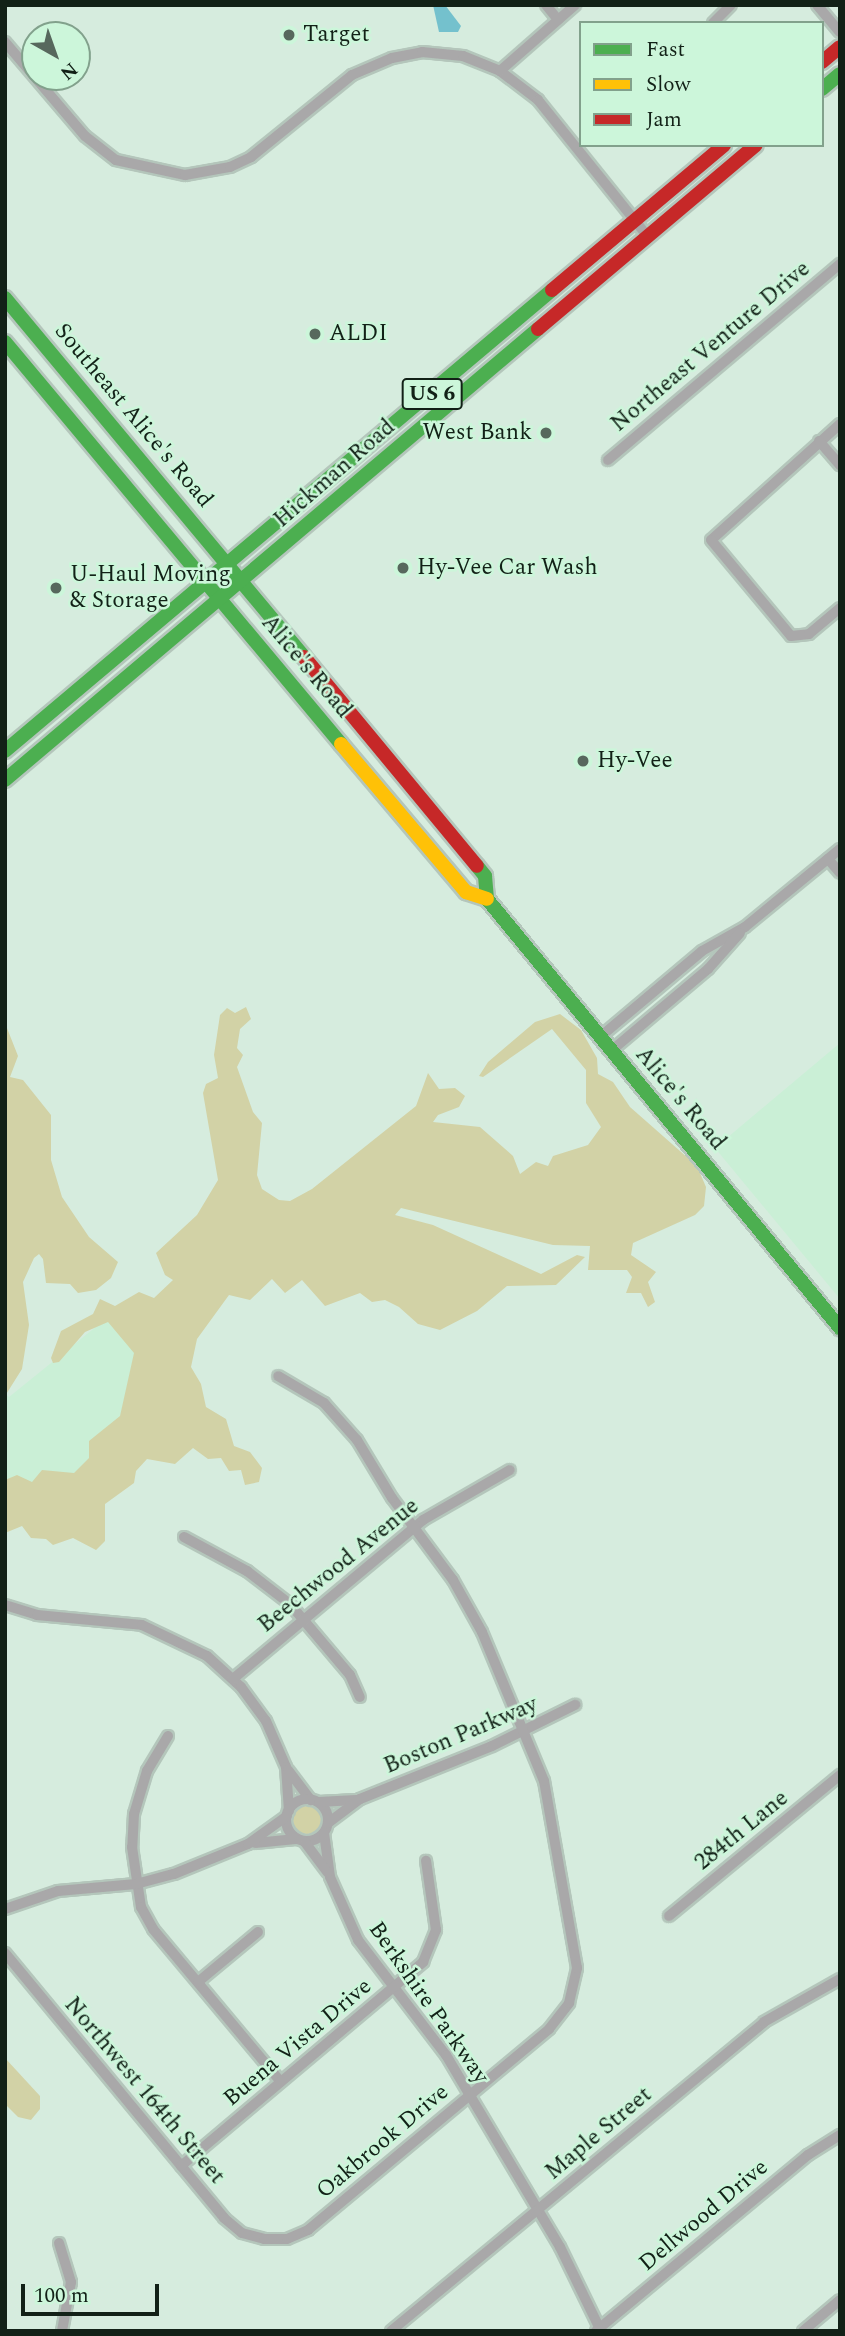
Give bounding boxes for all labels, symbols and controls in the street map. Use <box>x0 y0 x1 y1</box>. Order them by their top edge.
north arrow <box>21 21 91 91</box>
place label: Target <box>303 21 370 49</box>
legend <box>579 21 824 147</box>
marker: Target <box>281 27 297 43</box>
text: Fast <box>646 34 685 66</box>
text: N <box>53 55 84 87</box>
text: Slow <box>646 69 690 101</box>
text: Jam <box>646 104 682 136</box>
street label: Northeast Venture Drive <box>606 256 816 438</box>
street label: Southeast Alice's Road <box>48 318 218 514</box>
place label: ALDI <box>329 320 387 348</box>
marker: ALDI <box>307 326 323 342</box>
road number: US 6 <box>400 376 464 412</box>
street label: Hickman Road <box>269 414 401 534</box>
place label: West Bank <box>423 419 532 447</box>
marker: West Bank <box>538 425 554 441</box>
place label: Hy-Vee Car Wash <box>417 554 598 582</box>
marker: Hy-Vee Car Wash <box>395 560 411 576</box>
place label: U-Haul Moving & Storage <box>70 561 231 615</box>
marker: U-Haul Moving & Storage <box>48 580 64 596</box>
street label: Alice's Road <box>255 610 357 724</box>
place label: Hy-Vee <box>597 747 673 775</box>
marker: Hy-Vee <box>575 753 591 769</box>
street label: Alice's Road <box>629 1042 731 1156</box>
street label: Beechwood Avenue <box>253 1493 425 1639</box>
street label: Boston Parkway <box>380 1691 542 1781</box>
street label: 284th Lane <box>690 1785 794 1877</box>
street label: Berkshire Parkway <box>362 1917 494 2089</box>
street label: Buena Vista Drive <box>218 1973 378 2113</box>
street label: Northwest 164th Street <box>58 1992 230 2190</box>
street label: Oakbrook Drive <box>311 2079 455 2205</box>
street label: Maple Street <box>540 2082 658 2186</box>
street label: Dellwood Drive <box>634 2154 774 2278</box>
scale bar <box>24 2270 163 2314</box>
text: 100 m <box>34 2280 89 2312</box>

